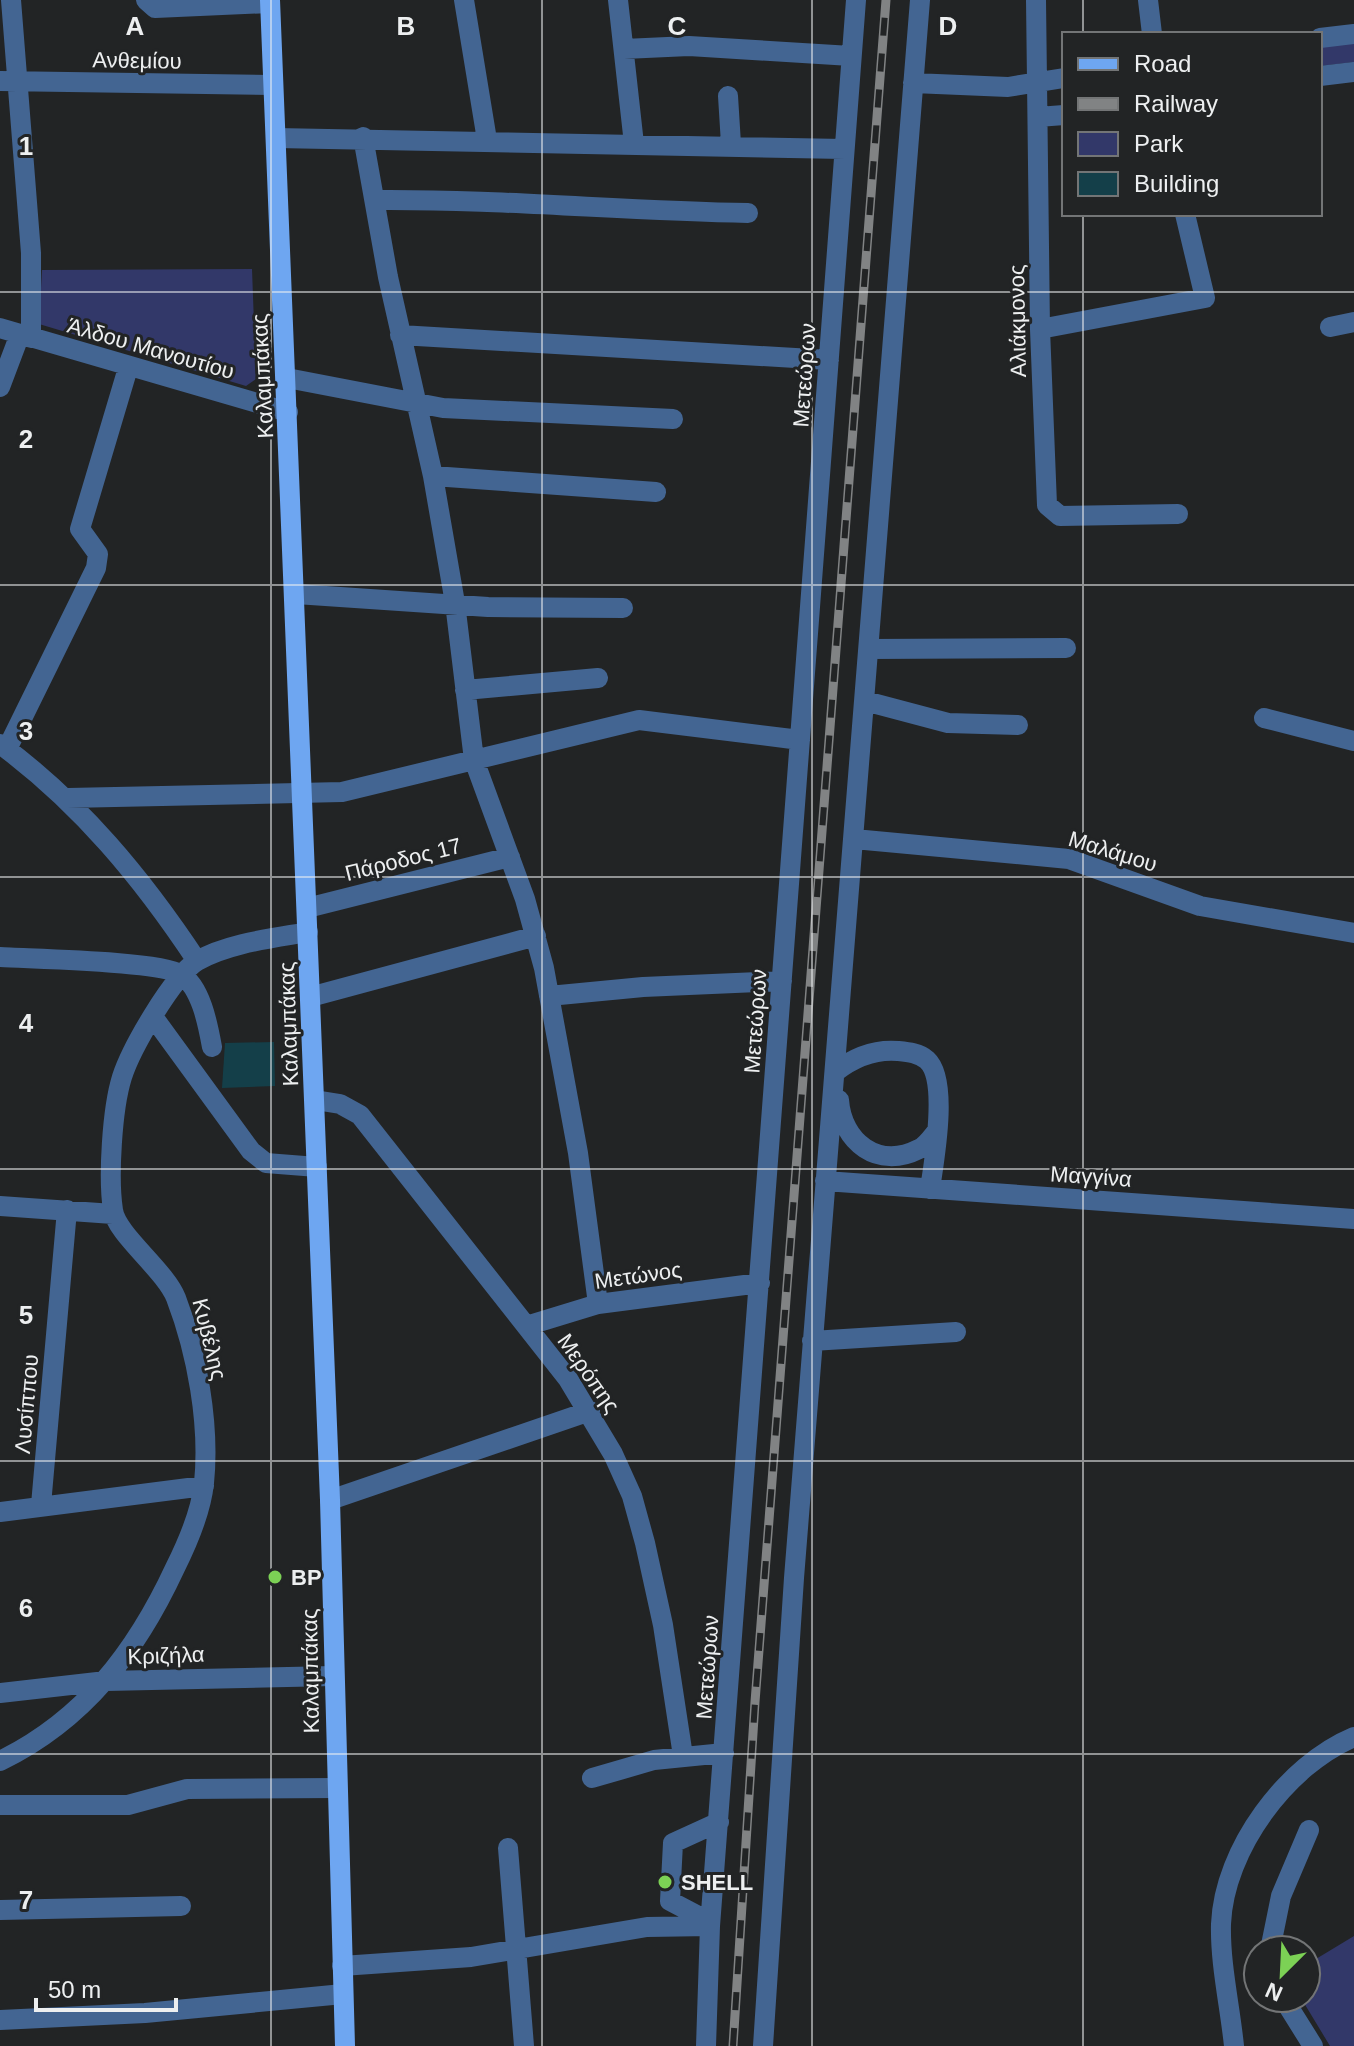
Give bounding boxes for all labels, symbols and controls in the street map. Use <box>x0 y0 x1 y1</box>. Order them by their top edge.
text: A <box>126 11 145 41</box>
text: B <box>397 11 415 41</box>
text: C <box>668 11 687 41</box>
text: D <box>939 11 957 41</box>
legend <box>1062 32 1322 216</box>
street label: Ανθεμίου <box>92 47 182 74</box>
text: Road <box>1134 50 1191 77</box>
text: Railway <box>1134 90 1218 117</box>
text: Park <box>1134 130 1184 157</box>
text: 1 <box>19 131 33 161</box>
text: Building <box>1134 170 1219 197</box>
street label: Αλιάκμονος <box>1004 264 1031 378</box>
street label: Άλδου Μανουτίου <box>65 313 237 384</box>
street label: Καλαμπάκας <box>247 313 278 439</box>
street label: Μετεώρων <box>788 322 821 428</box>
text: 2 <box>19 424 33 454</box>
text: 3 <box>19 716 33 746</box>
street label: Μαλάμου <box>1066 826 1160 877</box>
street label: Πάροδος 17 <box>342 833 464 886</box>
street label: Καλαμπάκας <box>274 961 303 1087</box>
street label: Μετεώρων <box>739 968 772 1074</box>
text: 4 <box>19 1008 34 1038</box>
street label: Μαγγίνα <box>1049 1161 1133 1192</box>
street label: Μετώνος <box>593 1257 683 1294</box>
street label: Κυβέλης <box>187 1296 232 1382</box>
text: 5 <box>19 1300 33 1330</box>
street label: Μερόπης <box>552 1329 625 1418</box>
street label: Λυσίππου <box>10 1353 43 1455</box>
place label: BP <box>291 1565 322 1590</box>
marker: BP <box>266 1568 284 1586</box>
text: 6 <box>19 1593 33 1623</box>
street label: Καλαμπάκας <box>297 1608 324 1734</box>
street label: Μετεώρων <box>691 1614 724 1720</box>
street label: Κριζήλα <box>127 1642 205 1669</box>
place label: SHELL <box>681 1870 753 1895</box>
marker: SHELL <box>656 1873 674 1891</box>
text: 7 <box>19 1885 33 1915</box>
north arrow <box>1242 1934 1322 2014</box>
scale bar <box>36 1962 176 2012</box>
text: 50 m <box>48 1976 101 2003</box>
text: N <box>1262 1977 1286 2006</box>

